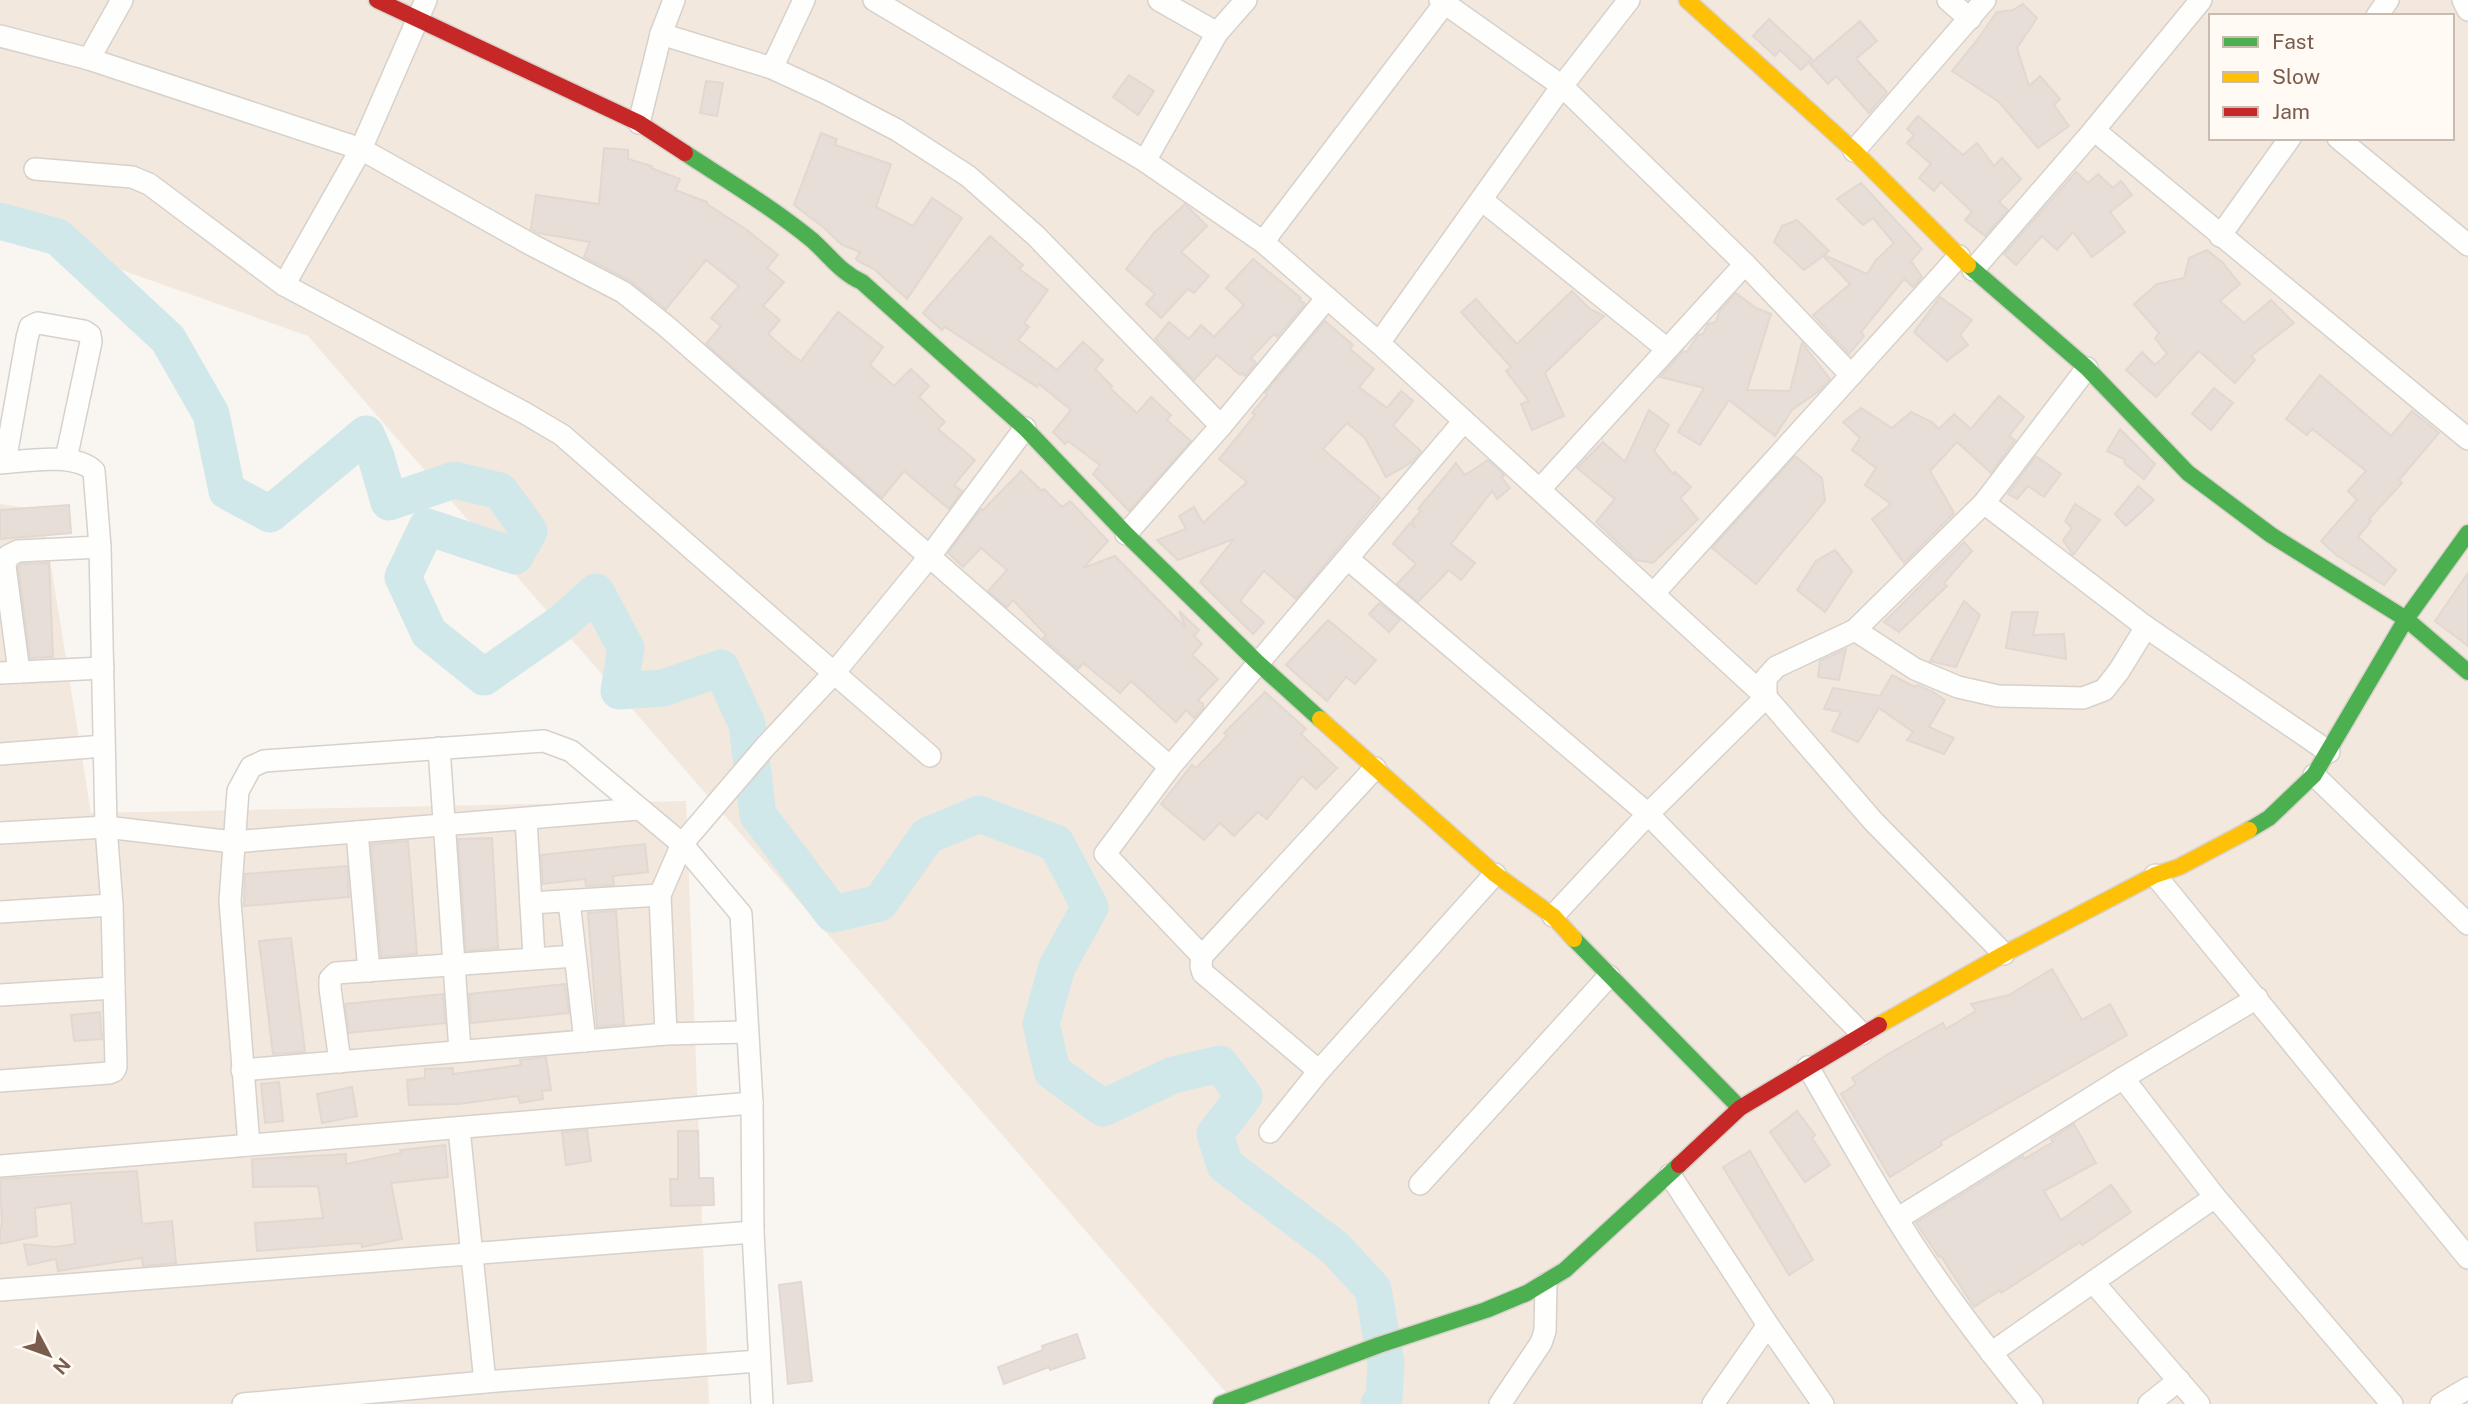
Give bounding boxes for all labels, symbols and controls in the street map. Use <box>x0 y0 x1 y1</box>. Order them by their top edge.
legend <box>2209 14 2454 140</box>
text: Fast <box>2272 29 2314 54</box>
text: Slow <box>2272 64 2320 89</box>
text: Jam <box>2272 99 2310 124</box>
north arrow <box>14 1320 84 1390</box>
text: N <box>49 1353 75 1379</box>

